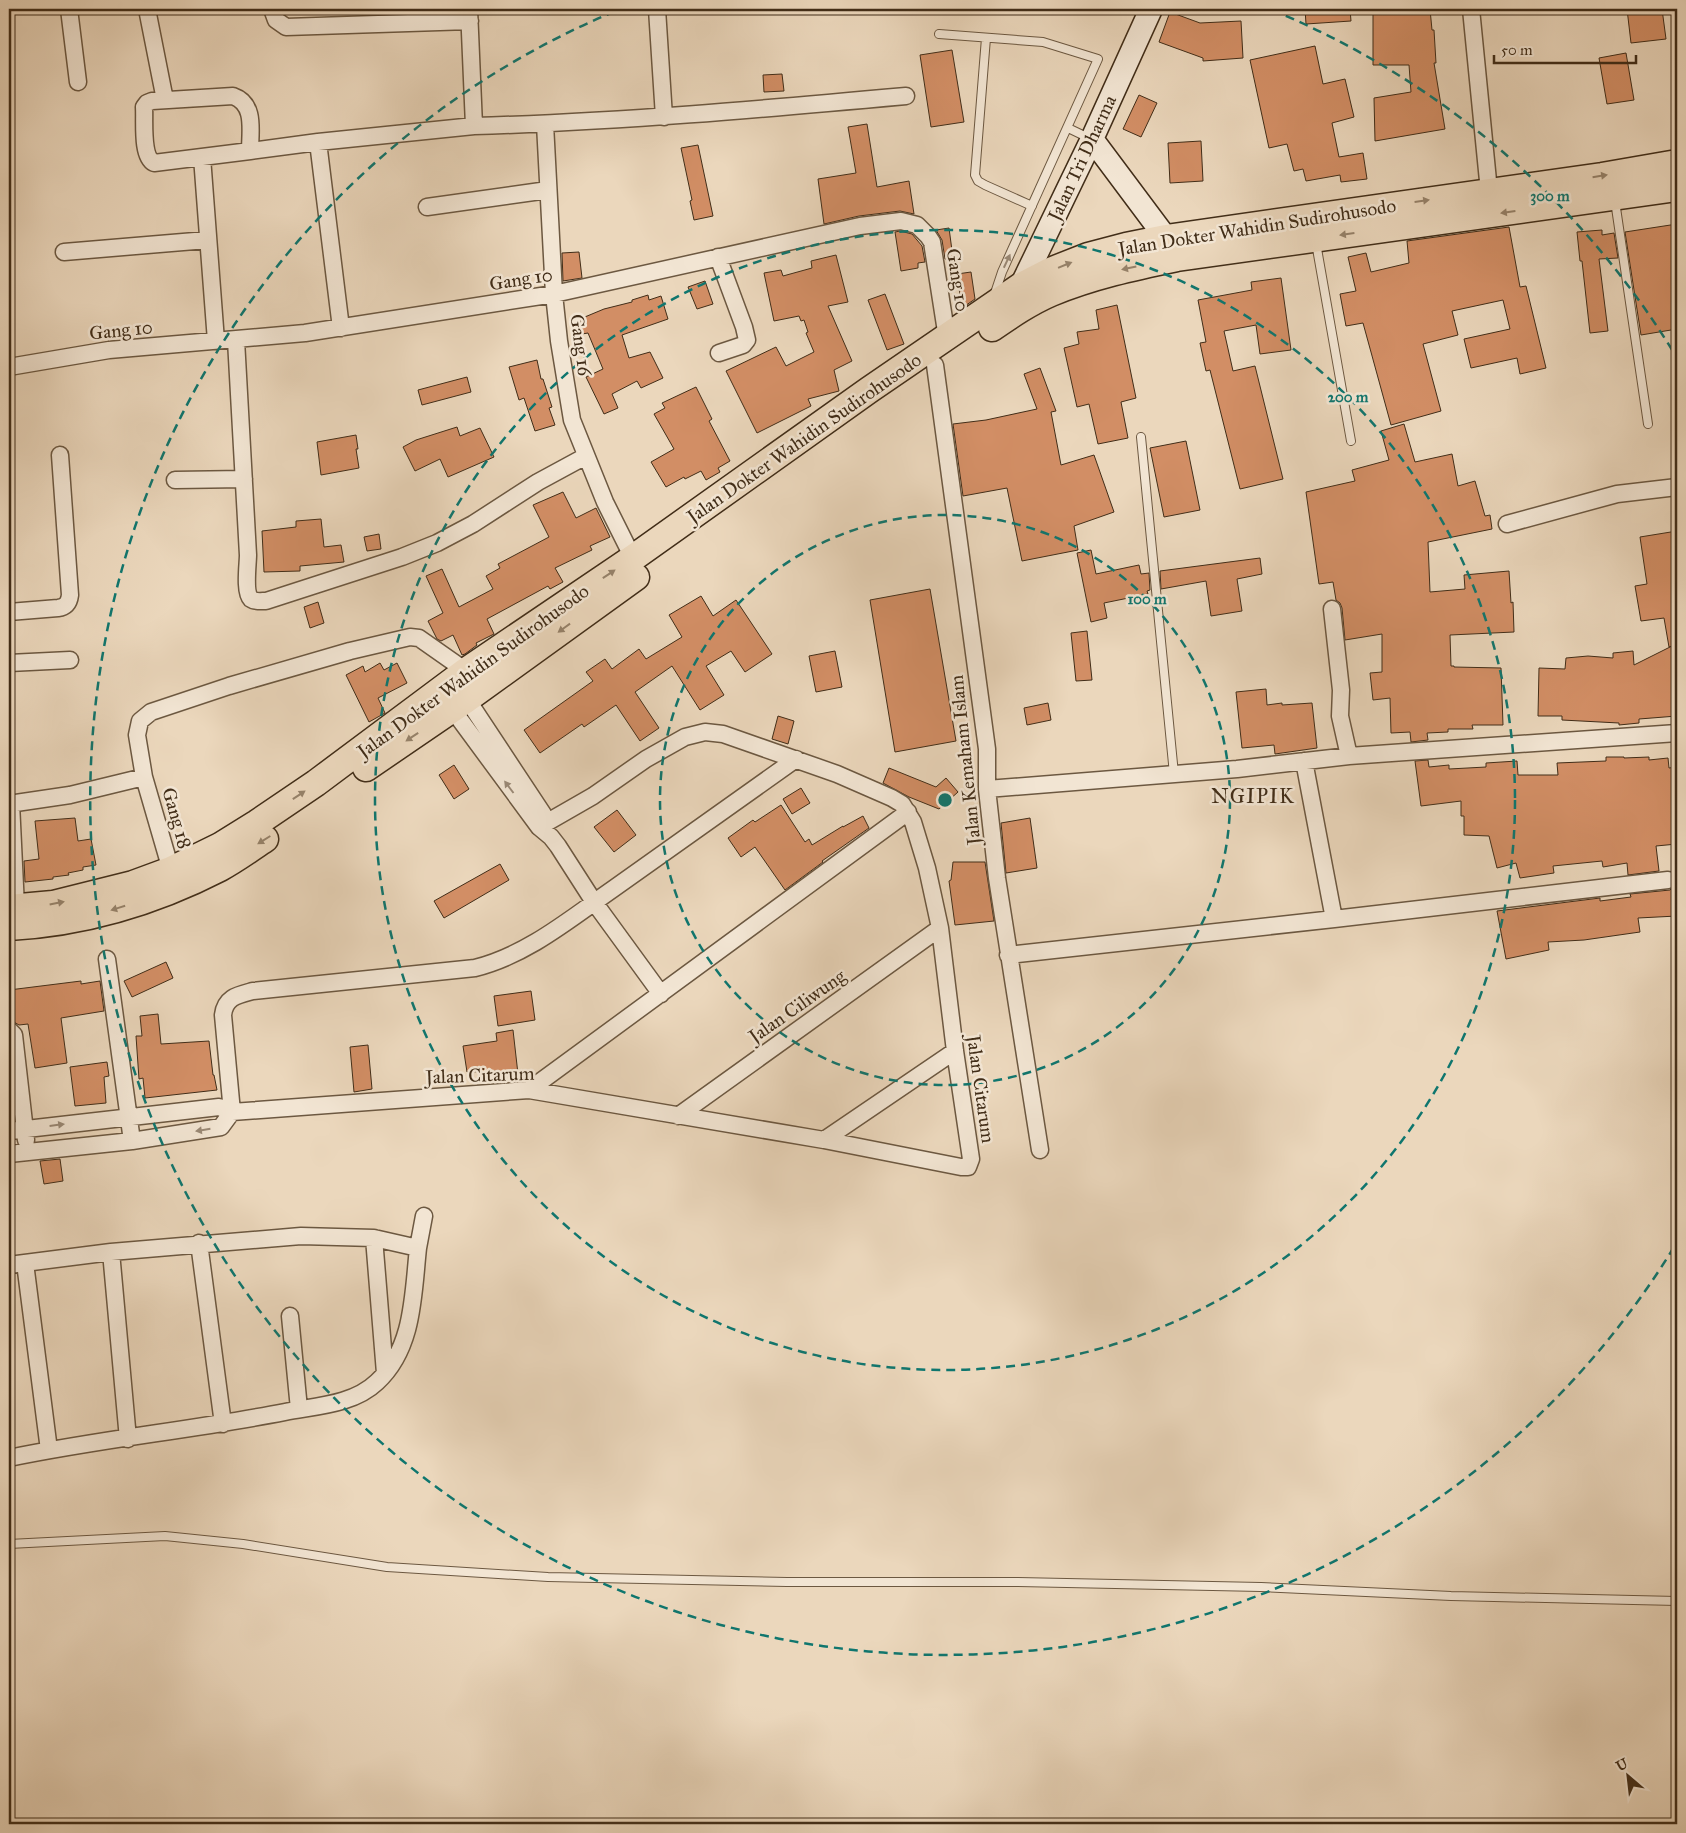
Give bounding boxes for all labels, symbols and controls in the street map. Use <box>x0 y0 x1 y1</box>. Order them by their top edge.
scale bar <box>1494 32 1636 64</box>
text: 50 m <box>1501 41 1533 59</box>
street label: Jalan Tri Dharma <box>1042 90 1123 227</box>
one-way arrow <box>1593 172 1609 180</box>
text: 300 m <box>1530 187 1570 206</box>
street label: Jalan Dokter Wahidin Sudirohusodo <box>1114 194 1398 262</box>
one-way arrow <box>1414 197 1430 205</box>
one-way arrow <box>1499 208 1515 216</box>
one-way arrow <box>1338 230 1354 238</box>
street label: Gang 10 <box>941 247 974 313</box>
one-way arrow <box>1003 254 1011 268</box>
one-way arrow <box>1058 261 1072 269</box>
street label: Gang 10 <box>488 263 554 296</box>
one-way arrow <box>1121 264 1137 272</box>
street label: Gang 16 <box>564 313 597 379</box>
street label: Gang 10 <box>88 315 154 346</box>
street label: Jalan Dokter Wahidin Sudirohusodo <box>681 348 926 530</box>
text: 200 m <box>1328 388 1369 406</box>
one-way arrow <box>603 569 616 579</box>
street label: Jalan Dokter Wahidin Sudirohusodo <box>351 579 594 765</box>
text: 100 m <box>1127 590 1167 608</box>
one-way arrow <box>557 623 571 633</box>
street label: Jalan Kemaham Islam <box>945 674 987 848</box>
one-way arrow <box>405 732 419 741</box>
one-way arrow <box>504 780 514 794</box>
district label: NGIPIK <box>1211 783 1295 809</box>
street label: Gang 18 <box>156 785 197 852</box>
one-way arrow <box>292 790 306 800</box>
centre of rings <box>936 791 954 809</box>
one-way arrow <box>258 835 271 844</box>
one-way arrow <box>50 899 66 907</box>
one-way arrow <box>110 905 125 913</box>
street label: Jalan Ciliwung <box>743 964 850 1050</box>
street label: Jalan Citarum <box>961 1031 1000 1145</box>
street label: Jalan Citarum <box>423 1062 535 1089</box>
one-way arrow <box>49 1121 65 1129</box>
one-way arrow <box>194 1126 210 1134</box>
north arrow <box>1604 1750 1654 1800</box>
text: U <box>1613 1754 1632 1775</box>

